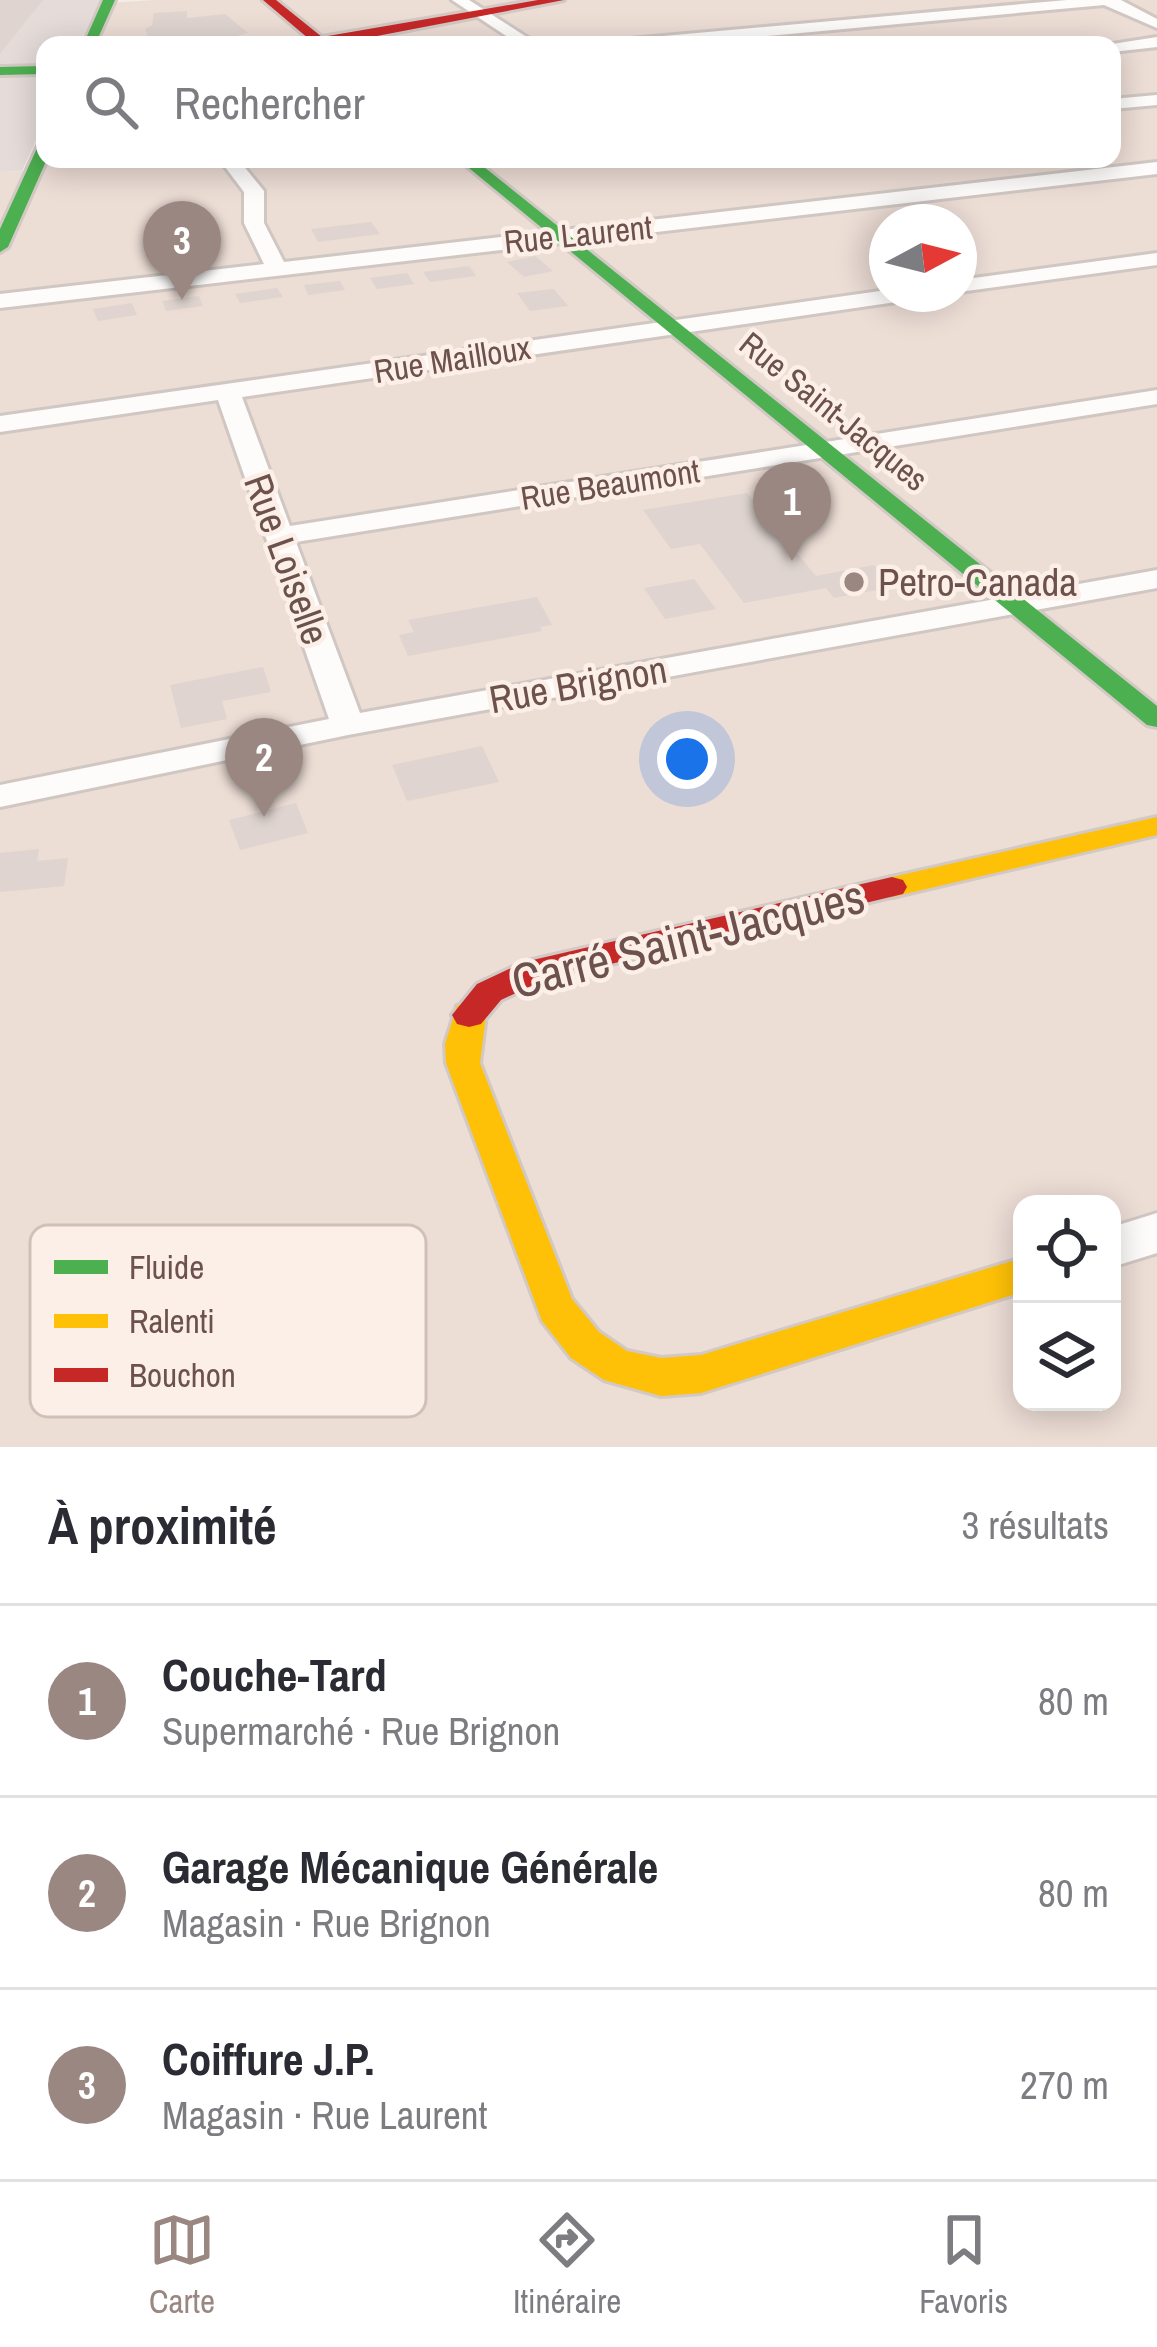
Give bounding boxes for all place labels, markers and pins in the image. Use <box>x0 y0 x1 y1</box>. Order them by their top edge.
pin: 3 <box>143 201 221 300</box>
pin: 1 <box>753 462 831 561</box>
place label: Petro-Canada <box>878 556 1077 608</box>
marker: Petro-Canada <box>841 569 867 595</box>
pin: 2 <box>225 718 303 817</box>

